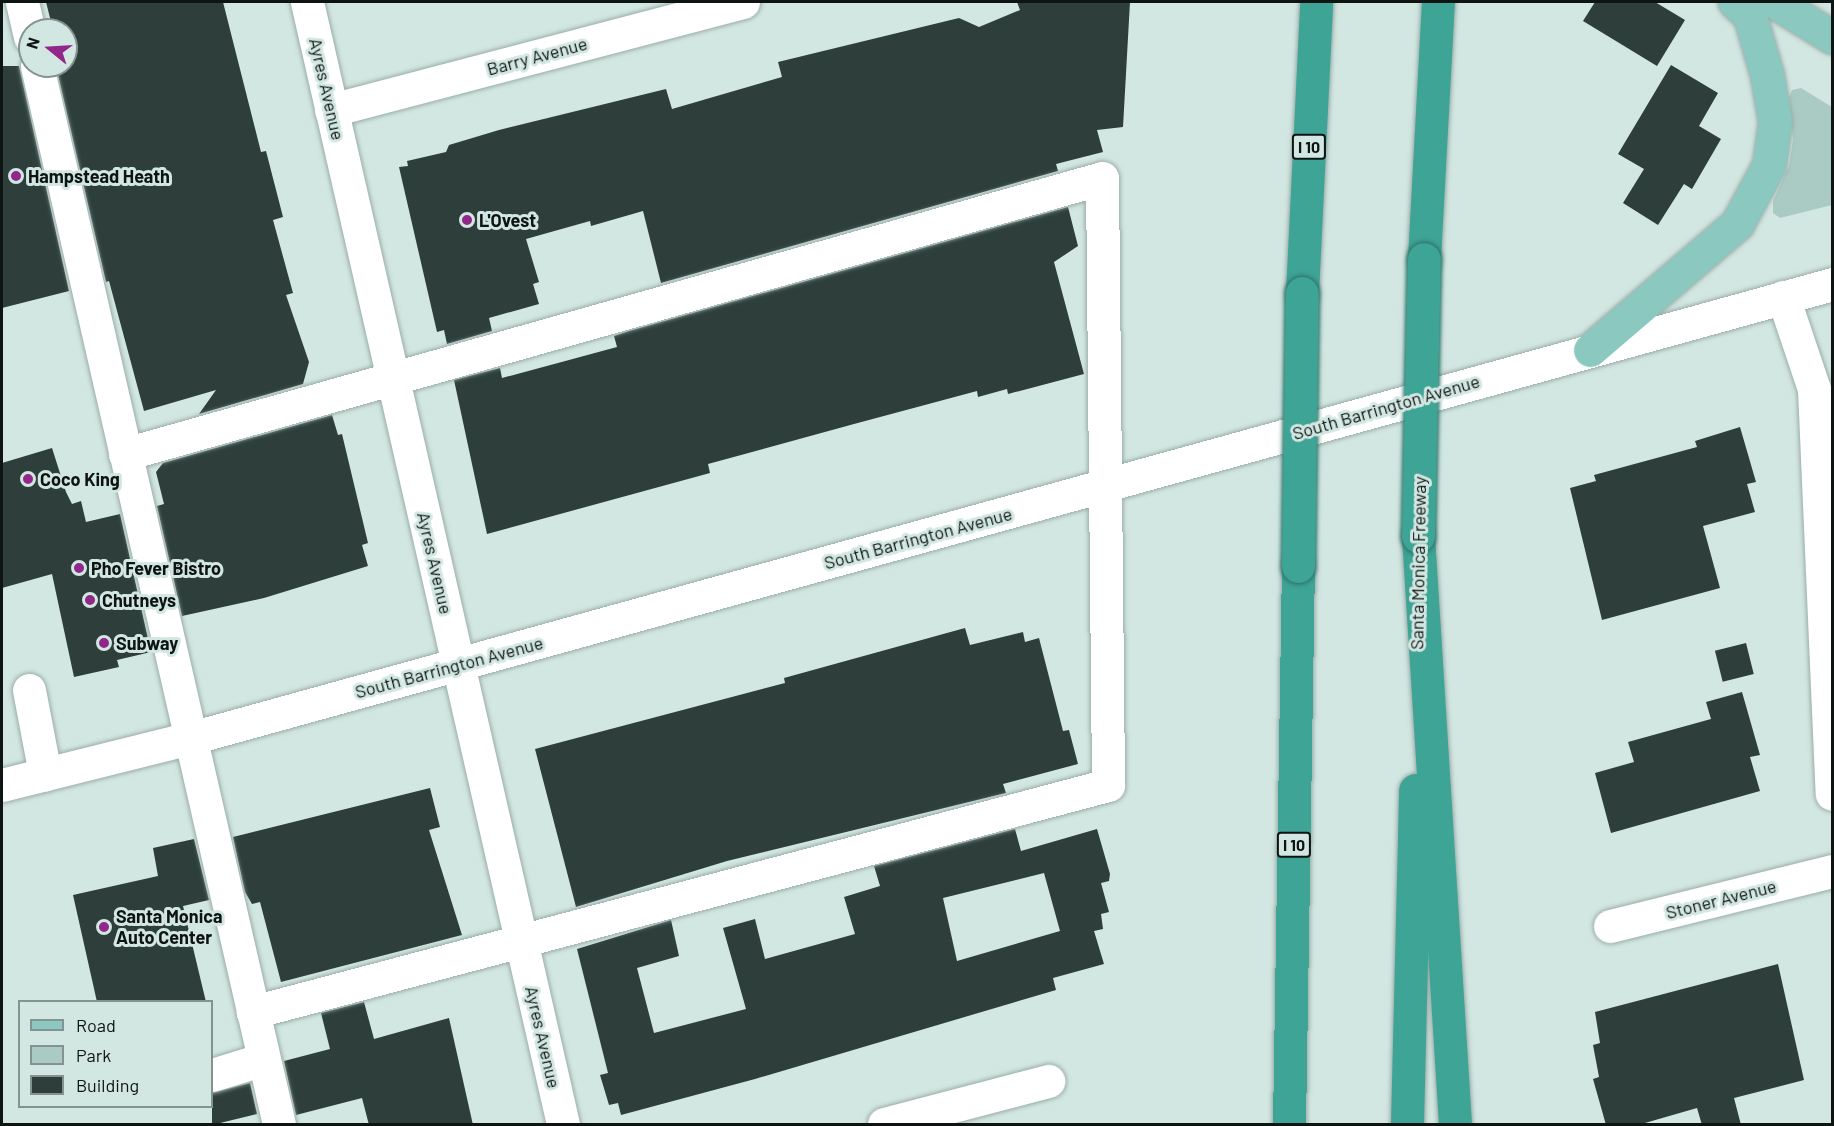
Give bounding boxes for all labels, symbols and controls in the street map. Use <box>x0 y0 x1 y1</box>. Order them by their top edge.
north arrow <box>18 18 78 78</box>
street label: Barry Avenue <box>484 32 590 80</box>
text: N <box>22 35 43 51</box>
street label: Ayres Avenue <box>305 36 349 142</box>
road number: I 10 <box>1291 134 1327 160</box>
place label: Hampstead Heath <box>28 165 170 187</box>
marker: Hampstead Heath <box>9 169 23 183</box>
place label: L'Ovest <box>479 209 536 231</box>
marker: L'Ovest <box>460 213 474 227</box>
street label: South Barrington Avenue <box>1290 370 1482 444</box>
place label: Coco King <box>40 468 120 490</box>
marker: Coco King <box>21 472 35 486</box>
street label: Santa Monica Freeway <box>1406 476 1430 650</box>
street label: South Barrington Avenue <box>822 502 1014 574</box>
street label: Ayres Avenue <box>413 510 457 616</box>
place label: Pho Fever Bistro <box>91 557 221 579</box>
marker: Pho Fever Bistro <box>72 561 86 575</box>
place label: Chutneys <box>102 589 176 611</box>
marker: Chutneys <box>83 593 97 607</box>
street label: South Barrington Avenue <box>353 631 545 703</box>
place label: Subway <box>116 632 178 654</box>
marker: Subway <box>97 636 111 650</box>
road number: I 10 <box>1276 832 1312 858</box>
street label: Stoner Avenue <box>1664 875 1778 923</box>
place label: Santa Monica Auto Center <box>116 906 222 948</box>
marker: Santa Monica Auto Center <box>97 920 111 934</box>
street label: Ayres Avenue <box>521 984 565 1090</box>
legend <box>18 1000 213 1108</box>
text: Road <box>76 1014 116 1036</box>
text: Park <box>76 1044 111 1066</box>
text: Building <box>76 1074 139 1096</box>

